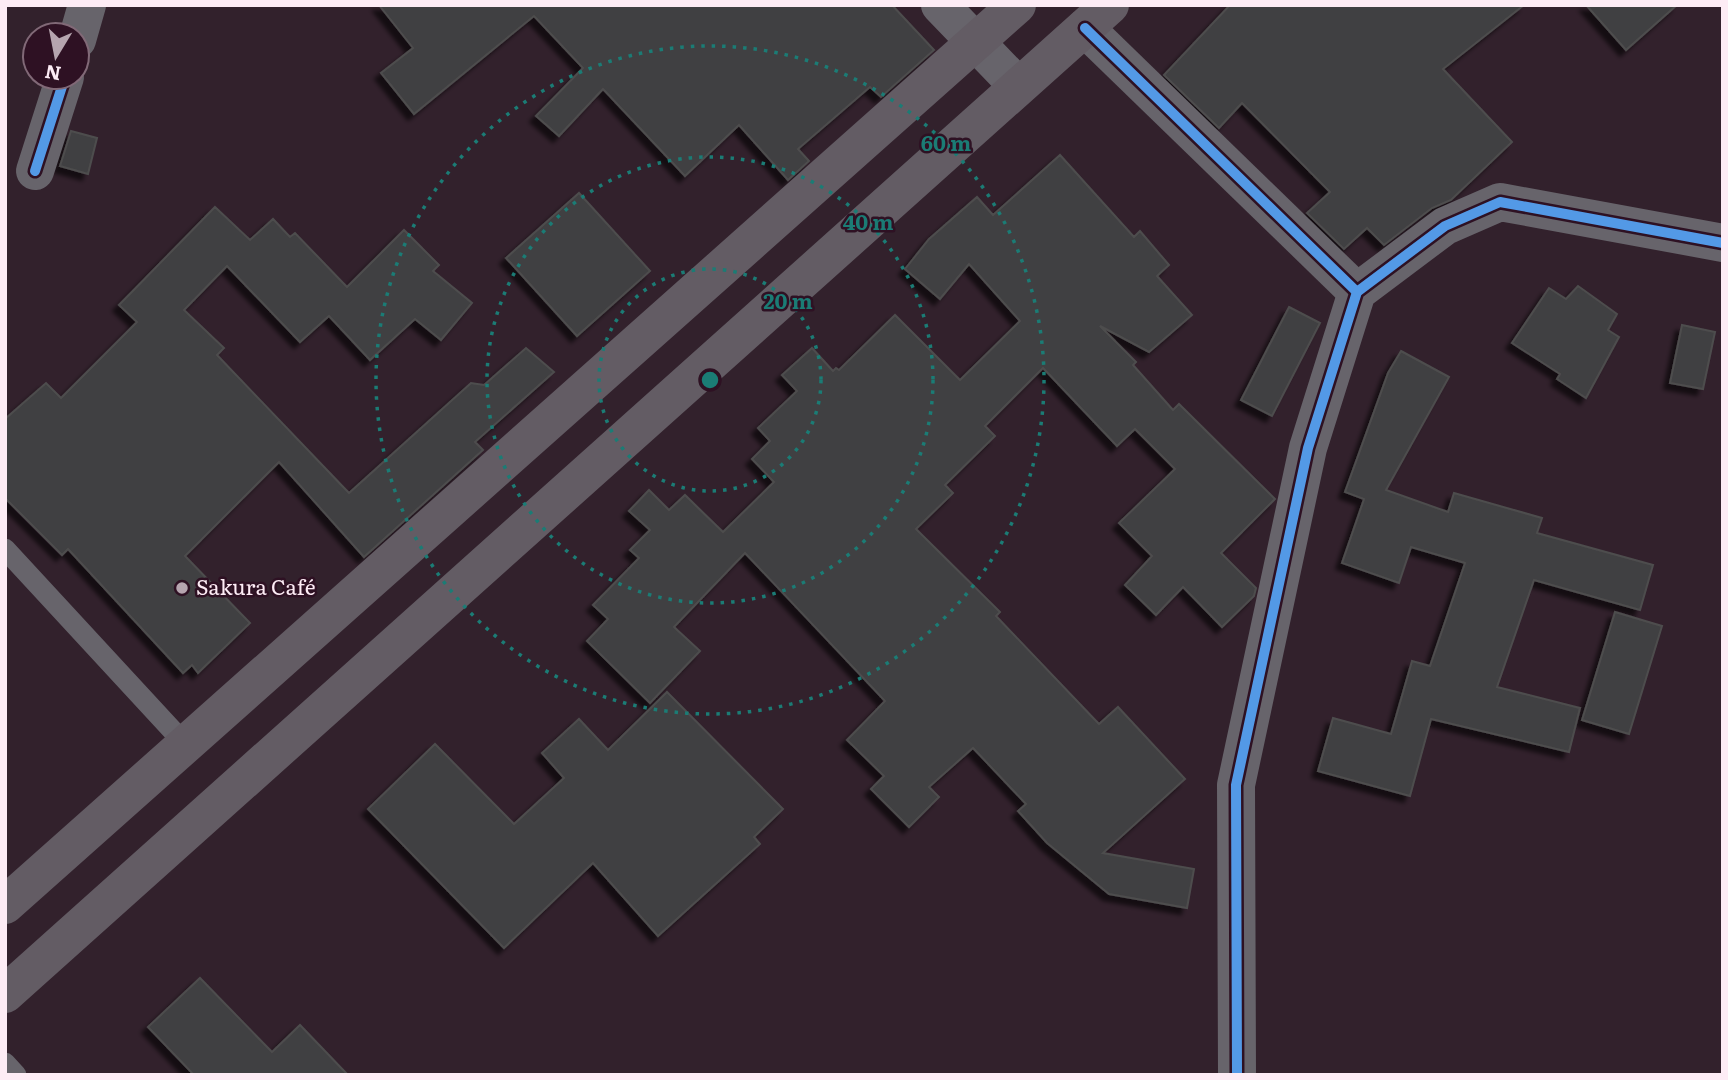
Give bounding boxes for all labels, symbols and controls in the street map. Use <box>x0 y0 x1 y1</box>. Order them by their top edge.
north arrow <box>21 21 91 91</box>
text: N <box>43 59 63 89</box>
text: 60 m <box>921 126 971 157</box>
text: 40 m <box>843 205 893 236</box>
text: 20 m <box>763 284 813 315</box>
centre of rings <box>698 368 722 392</box>
place label: Sakura Café <box>196 570 316 601</box>
marker: Sakura Café <box>174 580 190 596</box>

